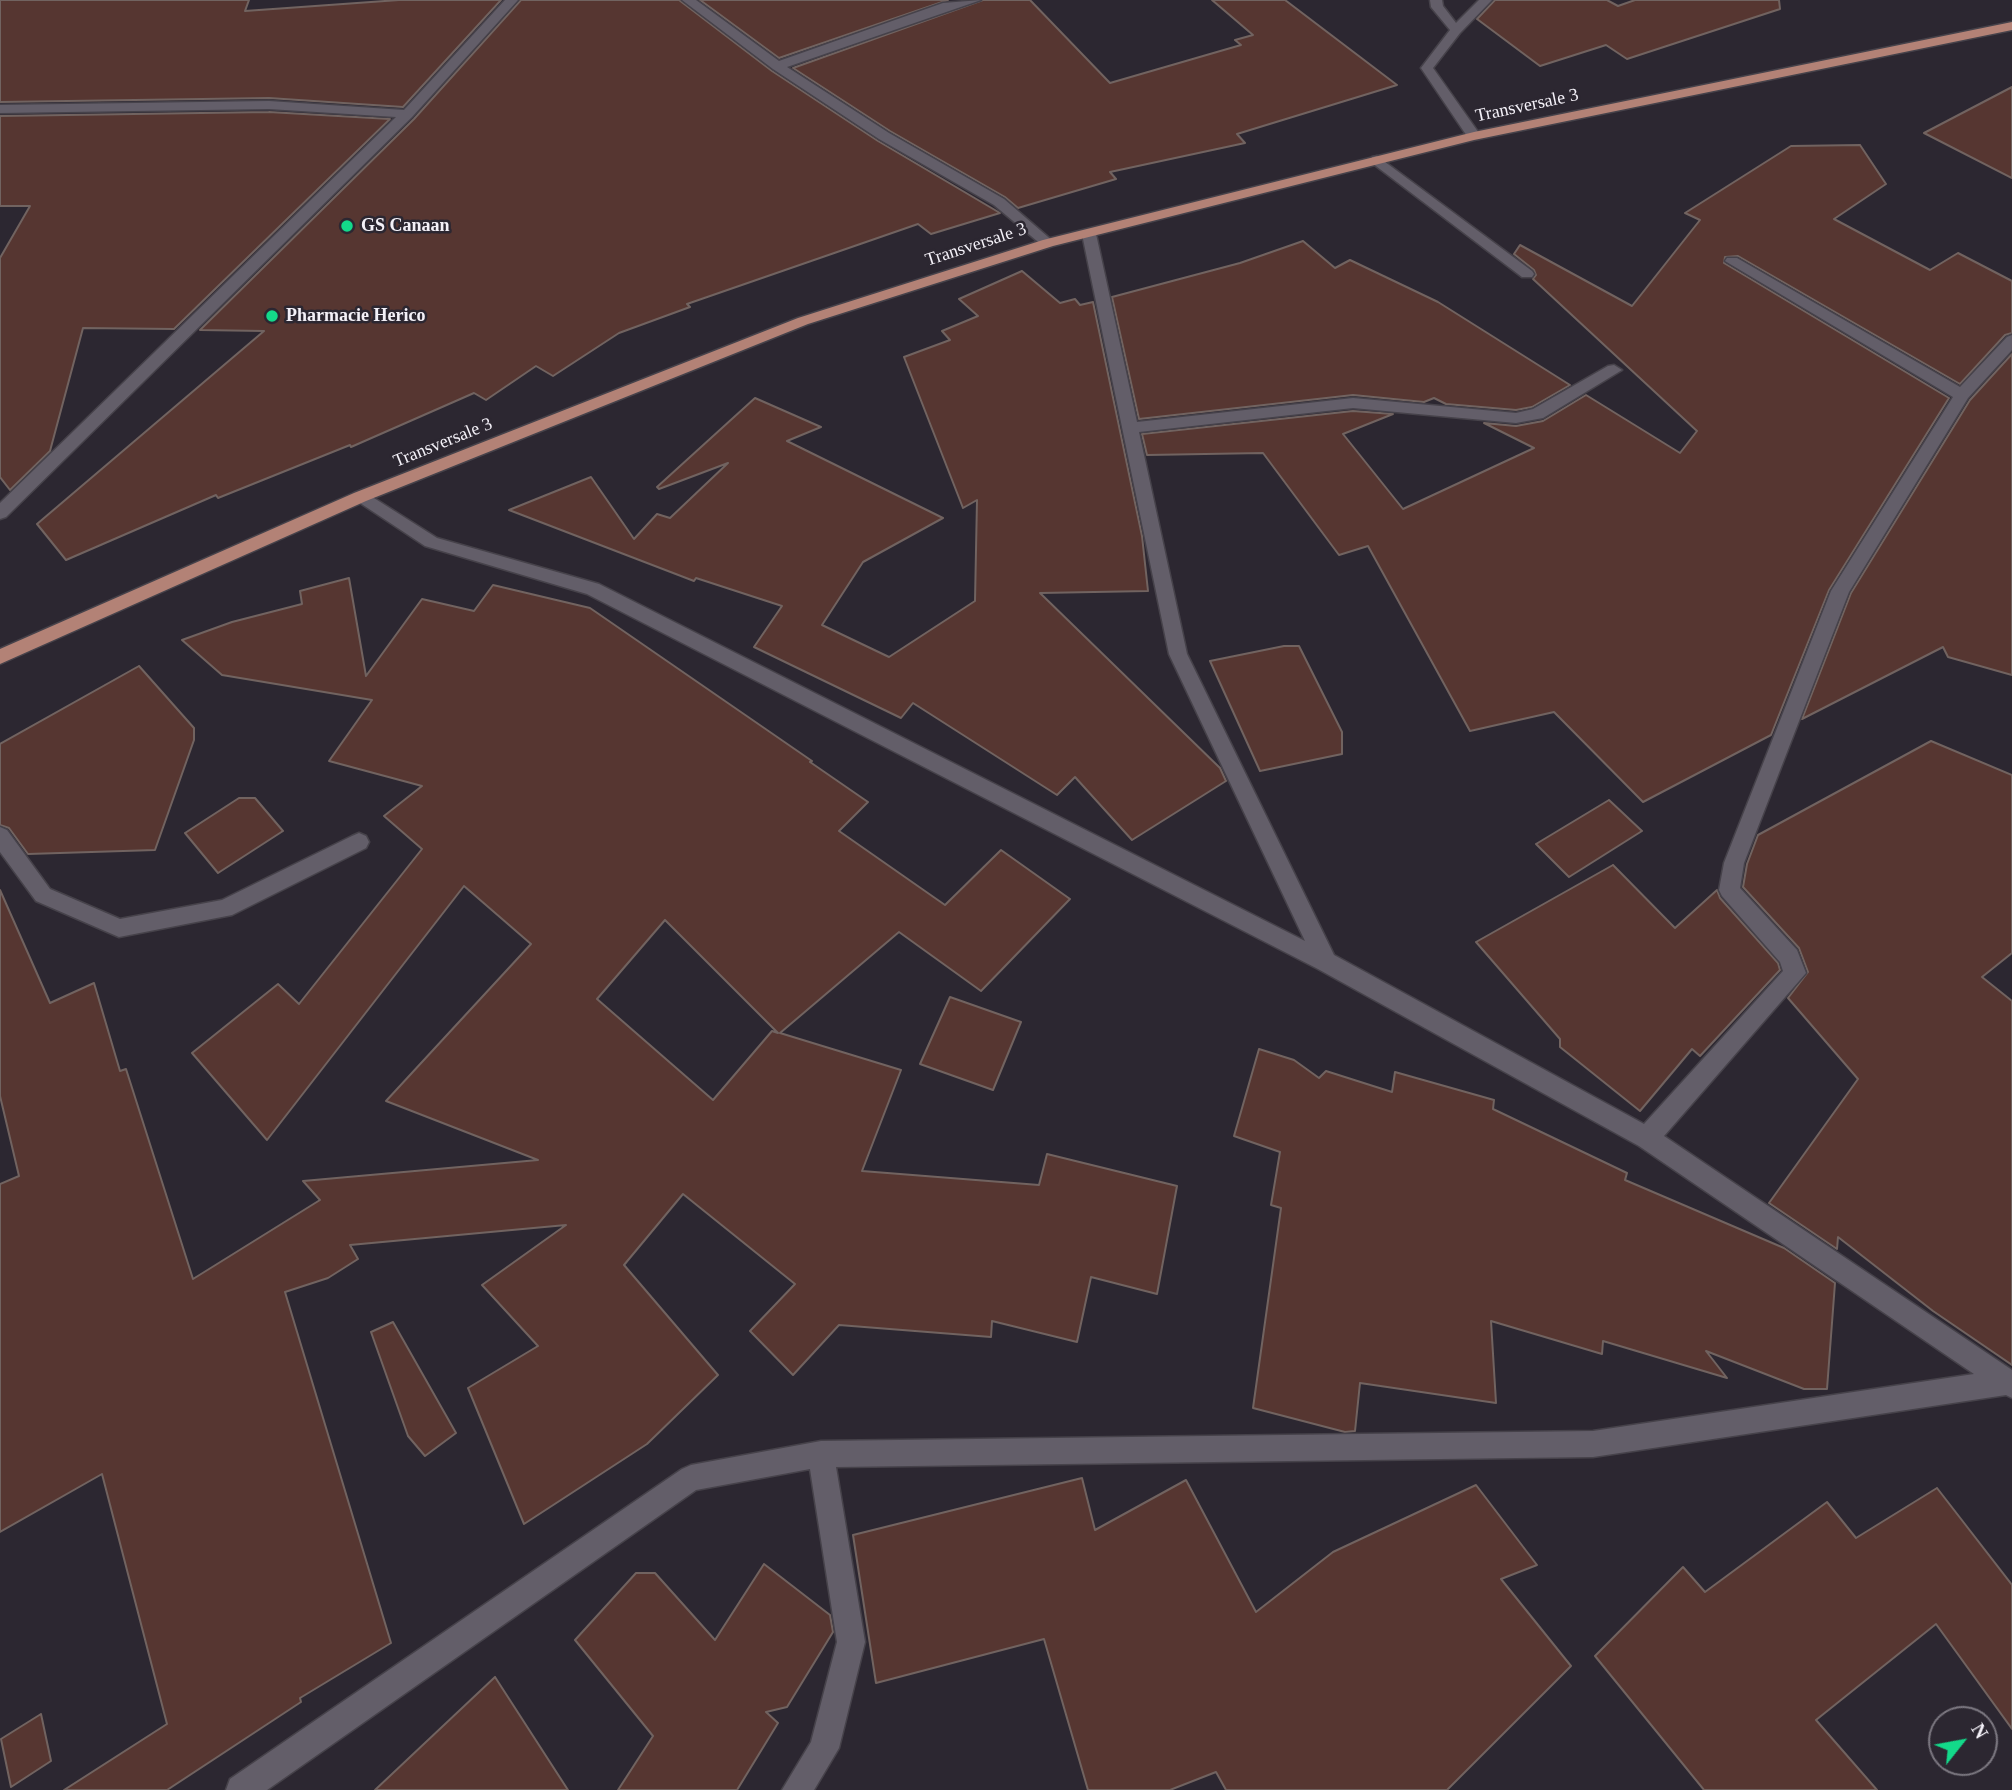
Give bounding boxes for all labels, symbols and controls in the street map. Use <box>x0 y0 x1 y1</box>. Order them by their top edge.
street label: Transversale 3 <box>1473 85 1581 127</box>
place label: GS Canaan <box>361 215 450 237</box>
marker: GS Canaan <box>339 218 355 234</box>
street label: Transversale 3 <box>923 219 1029 271</box>
place label: Pharmacie Herico <box>286 305 425 327</box>
marker: Pharmacie Herico <box>264 308 280 324</box>
street label: Transversale 3 <box>390 413 496 473</box>
north arrow <box>1928 1706 1998 1776</box>
text: N <box>1967 1720 1992 1742</box>

